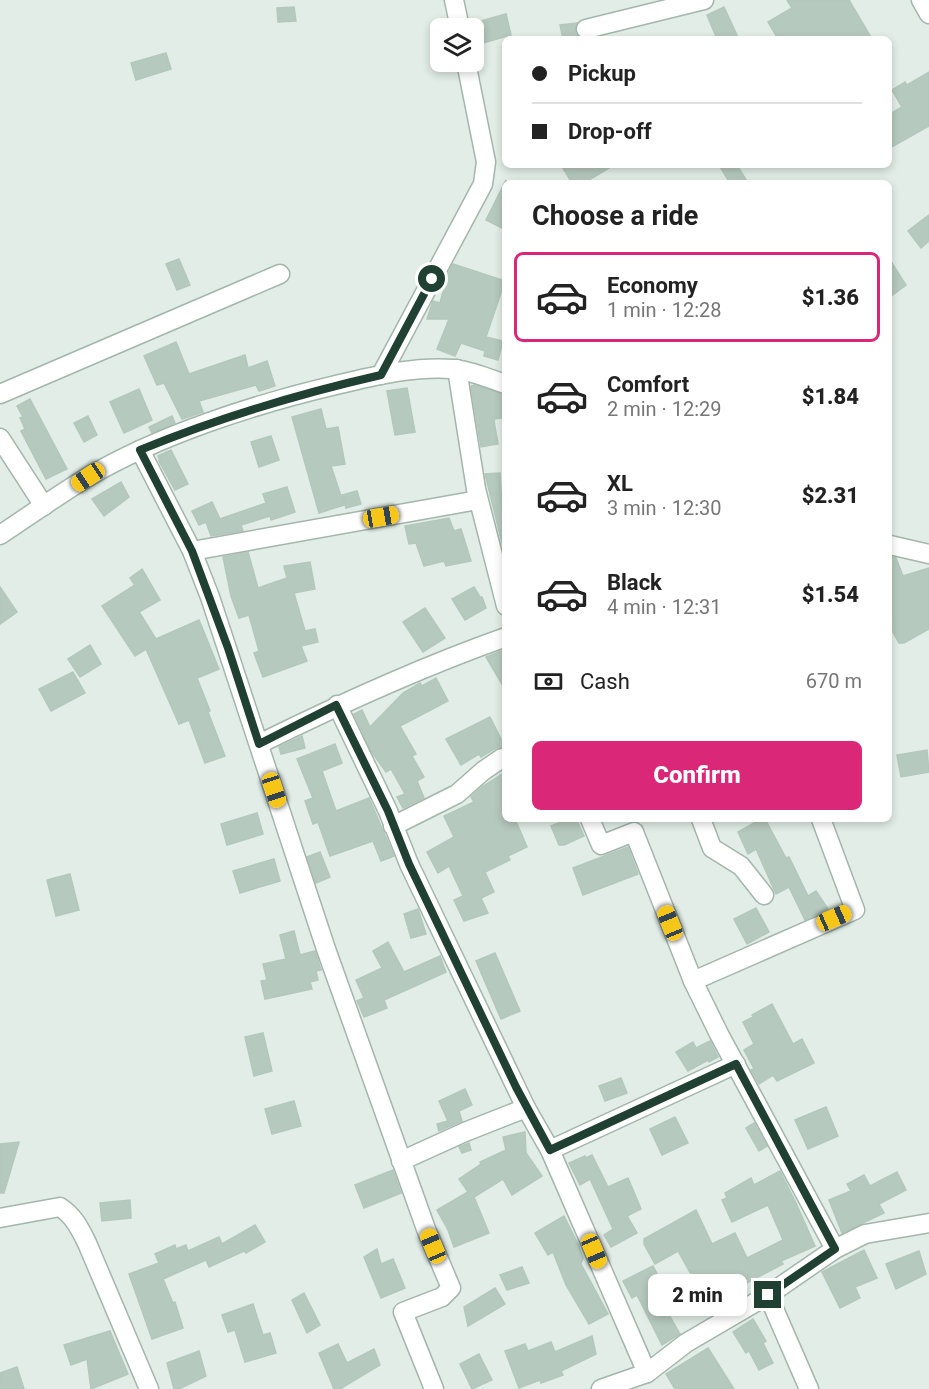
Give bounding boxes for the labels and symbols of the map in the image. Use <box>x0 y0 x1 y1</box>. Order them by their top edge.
route start <box>418 265 445 292</box>
car <box>68 459 108 495</box>
car <box>362 505 400 529</box>
car <box>260 770 288 810</box>
car <box>814 902 854 934</box>
car <box>655 903 685 943</box>
car <box>418 1226 448 1266</box>
car <box>579 1231 609 1271</box>
callout: 2 min <box>648 1274 747 1316</box>
route end <box>754 1281 781 1308</box>

